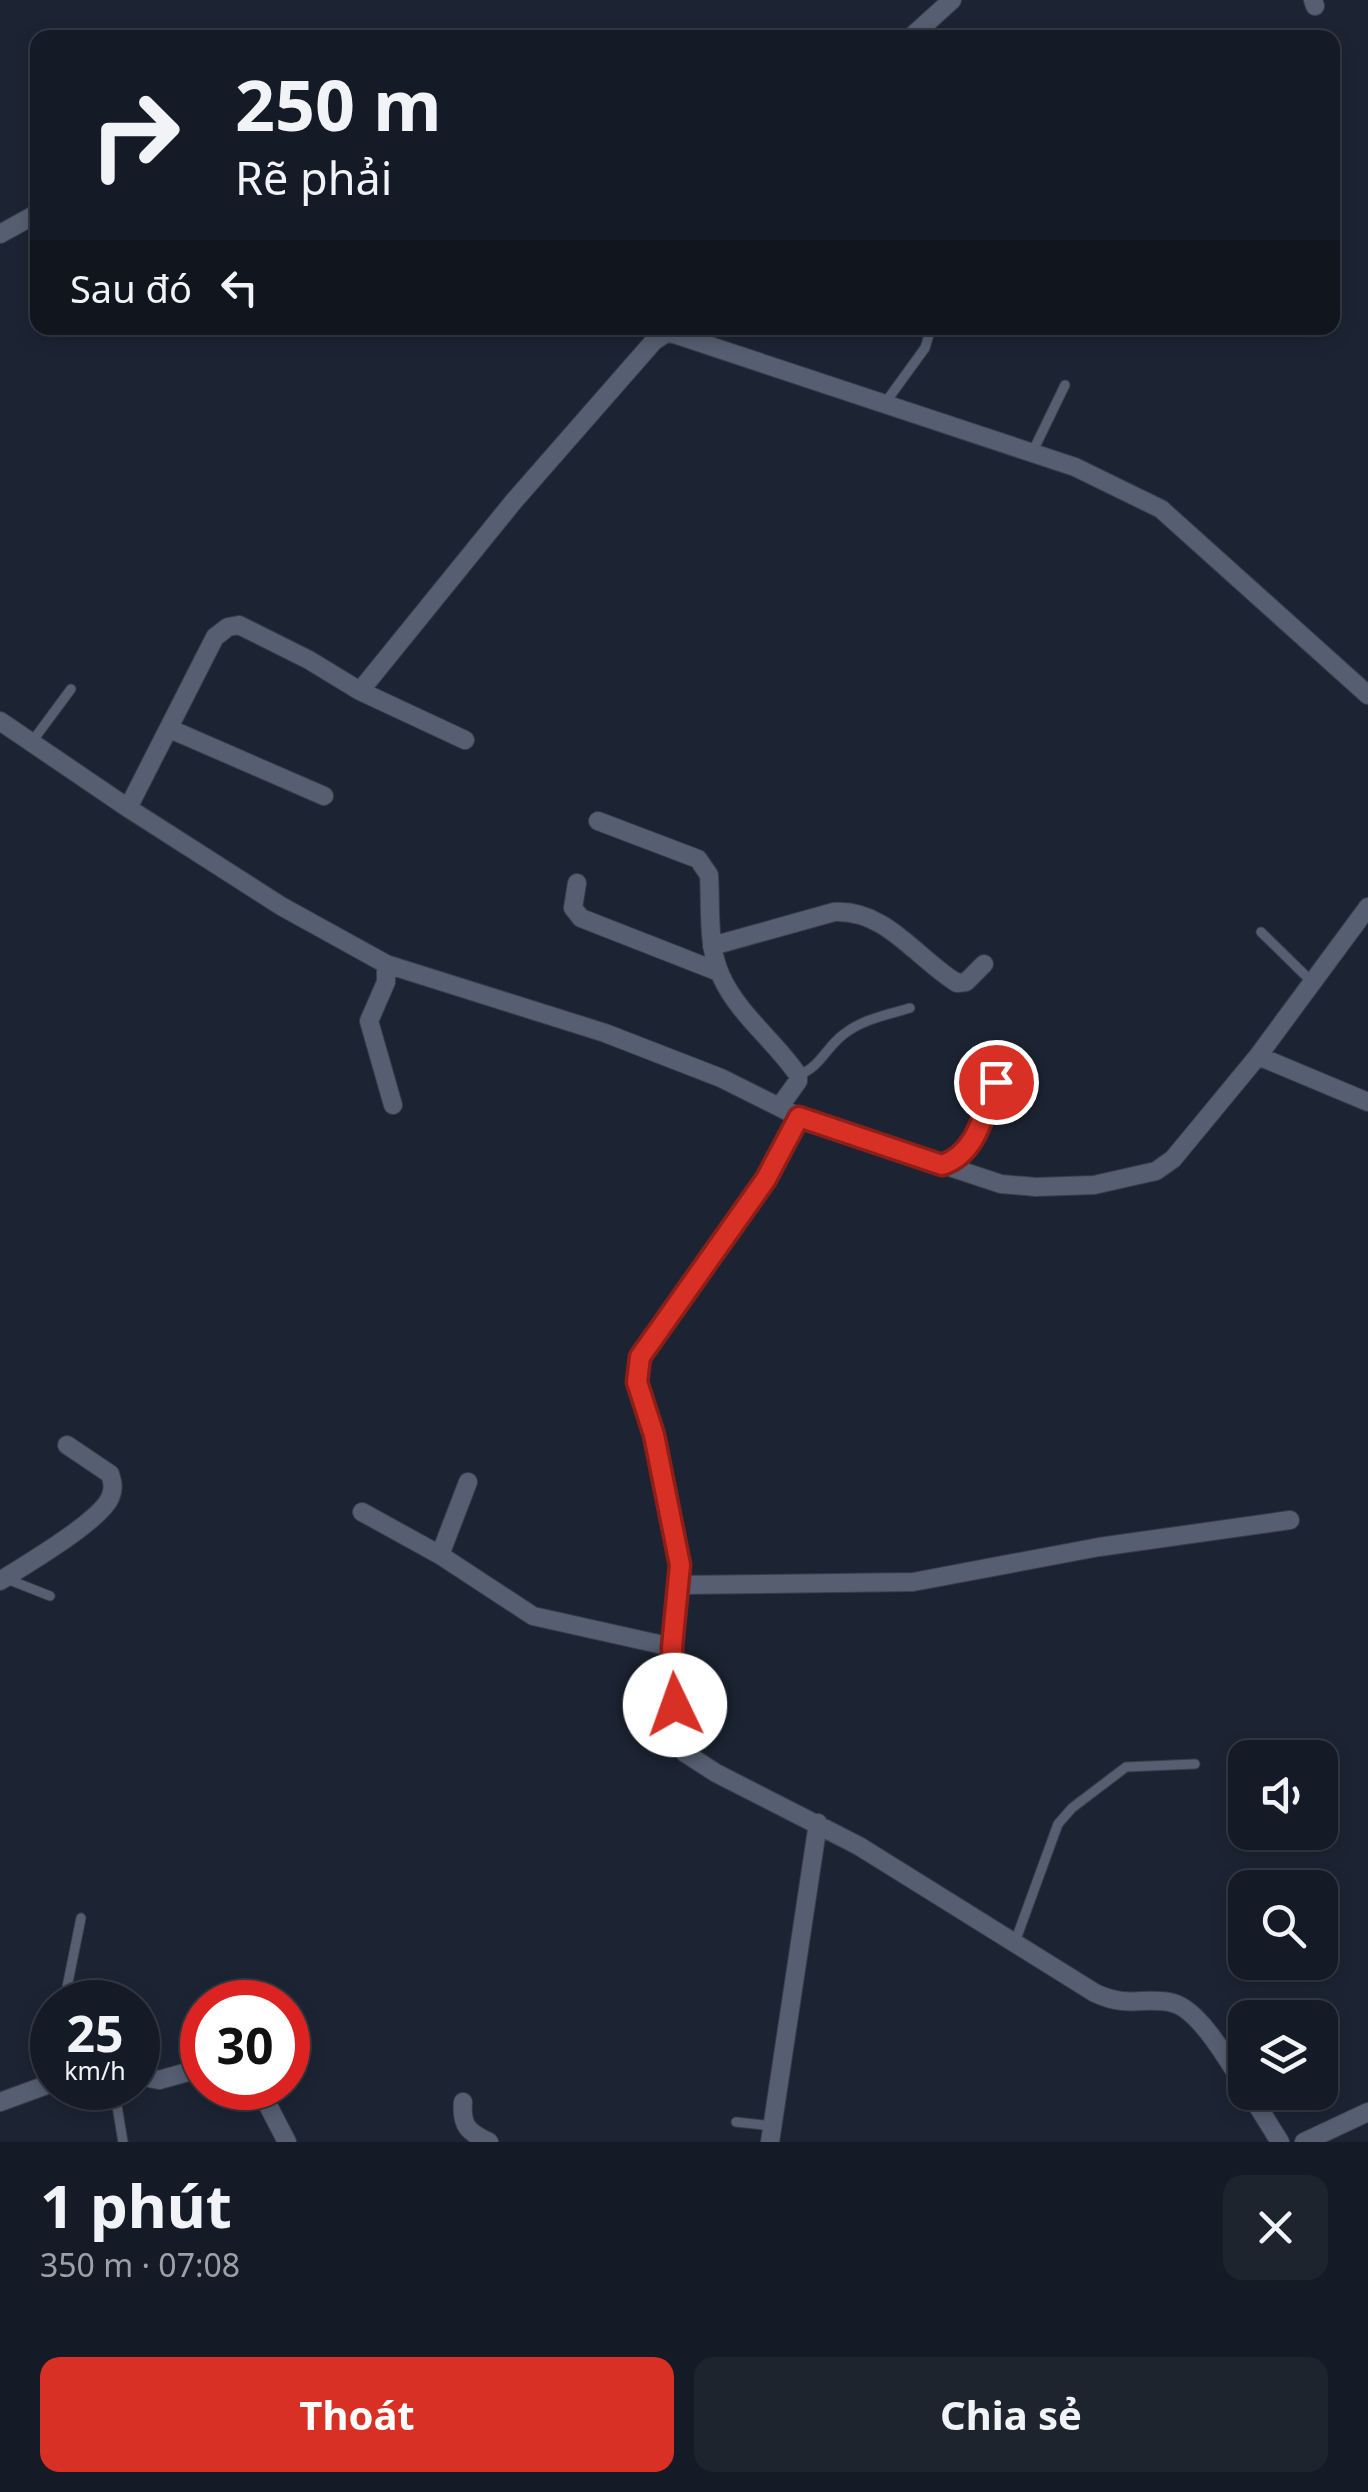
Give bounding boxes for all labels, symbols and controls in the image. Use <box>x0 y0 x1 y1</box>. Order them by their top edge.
text: 250 m <box>235 56 442 152</box>
icon: right <box>70 70 200 200</box>
text: Rẽ phải <box>235 147 392 208</box>
icon: left <box>212 260 267 315</box>
text: Sau đó <box>70 262 192 314</box>
pin <box>954 1040 1039 1125</box>
icon: arrive <box>969 1055 1024 1110</box>
position arrow <box>623 1653 727 1757</box>
map controls <box>1228 1740 1338 2110</box>
button: sound <box>1228 1740 1338 1850</box>
button: search <box>1228 1870 1338 1980</box>
speed limit sign: 30 <box>180 1980 310 2110</box>
text: 25 <box>66 1999 124 2067</box>
button: layers <box>1228 2000 1338 2110</box>
text: km/h <box>64 2053 126 2087</box>
text: 1 phút <box>40 2164 232 2246</box>
button: close <box>1223 2175 1328 2280</box>
text: 350 m · 07:08 <box>40 2243 240 2286</box>
button: Thoát <box>40 2357 674 2472</box>
button: Chia sẻ <box>694 2357 1328 2472</box>

